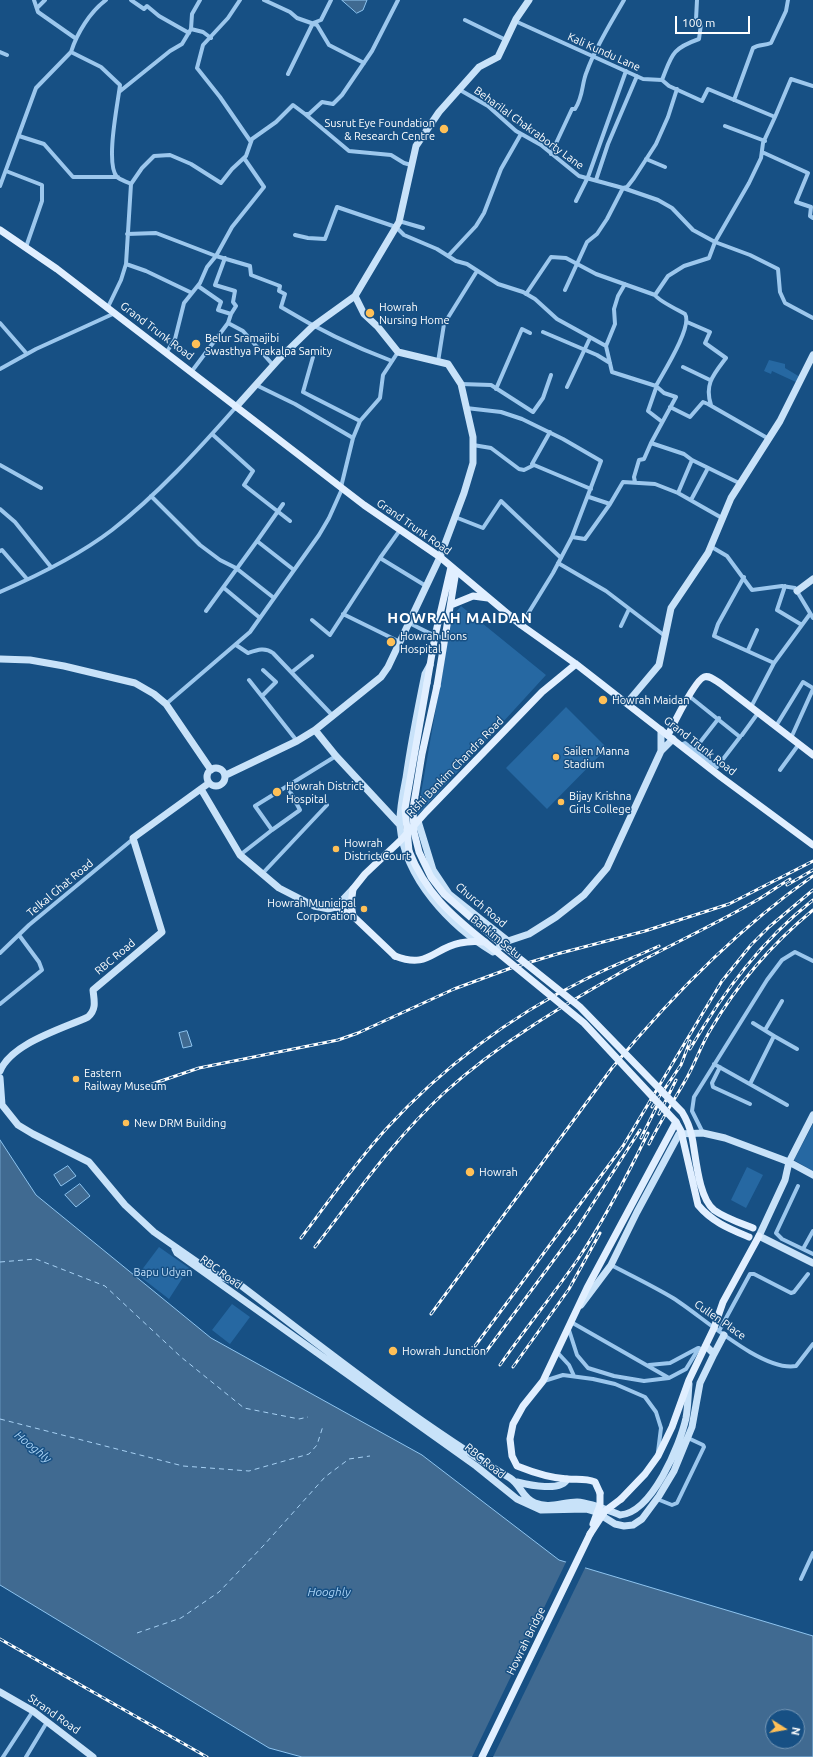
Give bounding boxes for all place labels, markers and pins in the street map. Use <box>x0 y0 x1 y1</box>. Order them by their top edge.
place label: Susrut Eye Foundation & Research Centre <box>324 116 435 142</box>
marker: Susrut Eye Foundation & Research Centre <box>438 123 450 135</box>
place label: Howrah Nursing Home <box>379 300 450 326</box>
marker: Howrah Nursing Home <box>364 307 376 319</box>
place label: Belur Sramajibi Swasthya Prakalpa Samity <box>205 331 332 357</box>
marker: Belur Sramajibi Swasthya Prakalpa Samity <box>190 338 202 350</box>
place label: Howrah Lions Hospital <box>400 629 467 655</box>
marker: Howrah Lions Hospital <box>385 636 397 648</box>
place label: Howrah Maidan <box>612 693 689 707</box>
marker: Howrah Maidan <box>597 694 609 706</box>
place label: Sailen Manna Stadium <box>564 744 629 770</box>
marker: Sailen Manna Stadium <box>551 752 561 762</box>
place label: Howrah District Hospital <box>286 779 363 805</box>
marker: Howrah District Hospital <box>271 786 283 798</box>
place label: Bijay Krishna Girls College <box>569 789 631 815</box>
marker: Bijay Krishna Girls College <box>556 797 566 807</box>
place label: Howrah District Court <box>344 836 410 862</box>
marker: Howrah District Court <box>331 844 341 854</box>
place label: Howrah Municipal Corporation <box>267 896 356 922</box>
marker: Howrah Municipal Corporation <box>359 904 369 914</box>
place label: Eastern Railway Museum <box>84 1066 166 1092</box>
marker: Eastern Railway Museum <box>71 1074 81 1084</box>
place label: New DRM Building <box>134 1116 226 1130</box>
marker: New DRM Building <box>121 1118 131 1128</box>
place label: Howrah <box>479 1165 518 1179</box>
marker: Howrah <box>464 1166 476 1178</box>
place label: Howrah Junction <box>402 1344 486 1358</box>
marker: Howrah Junction <box>387 1345 399 1357</box>

